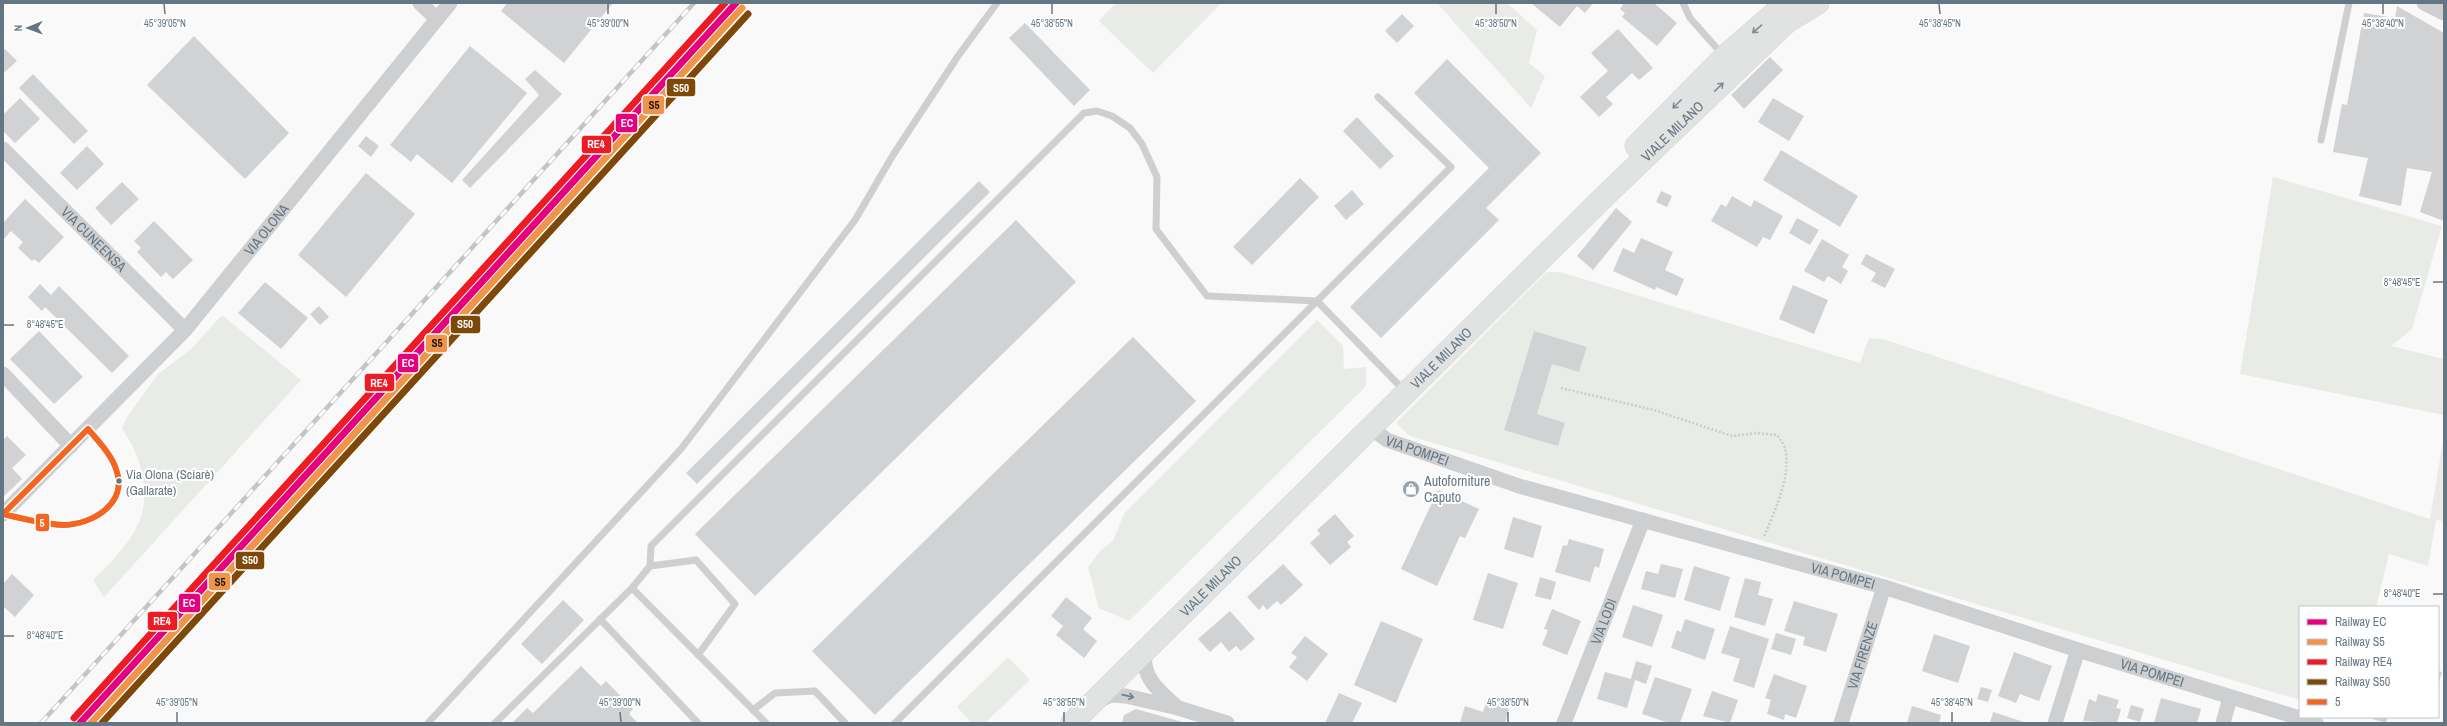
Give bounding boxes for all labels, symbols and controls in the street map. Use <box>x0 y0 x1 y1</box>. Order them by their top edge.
north arrow <box>8 8 48 48</box>
text: 45°39'05"N <box>144 17 186 30</box>
text: 45°39'00"N <box>587 17 629 30</box>
text: 45°38'55"N <box>1031 17 1073 30</box>
text: 45°38'50"N <box>1475 17 1517 30</box>
text: 45°38'45"N <box>1919 17 1961 30</box>
text: 45°38'40"N <box>2362 17 2404 30</box>
one-way arrow <box>1751 24 1762 33</box>
text: N <box>11 25 25 32</box>
line badge: S50 <box>666 78 696 97</box>
text: S50 <box>673 81 689 95</box>
one-way arrow <box>1714 82 1724 92</box>
line badge: S5 <box>642 95 665 115</box>
street label: VIALE MILANO <box>1637 97 1708 165</box>
text: S5 <box>648 98 660 112</box>
one-way arrow <box>1672 99 1682 109</box>
line badge: EC <box>615 113 638 133</box>
text: EC <box>621 116 634 130</box>
line badge: RE4 <box>581 135 612 154</box>
text: RE4 <box>587 137 605 151</box>
street label: VIA OLONA <box>240 200 293 259</box>
street label: VIA CUNEENSA <box>57 203 130 276</box>
text: 8°48'45"E <box>2384 276 2420 289</box>
line badge: S50 <box>450 315 481 334</box>
text: S50 <box>457 317 473 331</box>
text: 8°48'45"E <box>27 318 63 331</box>
street label: VIALE MILANO <box>1406 324 1476 393</box>
line badge: S5 <box>425 334 448 353</box>
text: S5 <box>431 336 443 350</box>
line badge: EC <box>397 353 419 373</box>
text: EC <box>402 356 415 370</box>
line badge: RE4 <box>364 373 395 392</box>
text: RE4 <box>370 376 388 390</box>
street label: VIA POMPEI <box>1383 431 1451 470</box>
place label: Via Olona (Sciarè) (Gallarate) <box>126 466 215 499</box>
place label: Autoforniture Caputo <box>1423 472 1490 506</box>
marker: Via Olona (Sciarè) (Gallarate) <box>114 476 124 486</box>
shop icon: Autoforniture Caputo <box>1401 479 1421 499</box>
line badge: 5 <box>35 513 50 532</box>
text: 5 <box>39 516 45 530</box>
line badge: S50 <box>235 551 265 570</box>
street label: VIALE MILANO <box>1176 551 1245 620</box>
text: S50 <box>242 553 258 567</box>
street label: VIA POMPEI <box>1809 558 1877 593</box>
line badge: S5 <box>208 572 231 591</box>
text: S5 <box>214 575 226 589</box>
text: 8°48'40"E <box>2384 587 2420 600</box>
line badge: EC <box>178 593 201 613</box>
text: EC <box>183 596 196 610</box>
street label: VIA LODI <box>1586 596 1621 647</box>
legend <box>2299 606 2439 718</box>
line badge: RE4 <box>147 611 178 631</box>
text: RE4 <box>153 614 171 628</box>
text: Railway EC <box>2335 614 2386 630</box>
street label: VIA FIRENZE <box>1843 619 1882 692</box>
text: 8°48'40"E <box>27 629 63 642</box>
text: Railway S5 <box>2335 634 2385 650</box>
street label: VIA POMPEI <box>2118 654 2186 691</box>
text: Railway RE4 <box>2335 654 2392 670</box>
text: Railway S50 <box>2335 674 2390 690</box>
one-way arrow <box>1121 693 1134 701</box>
text: 5 <box>2335 694 2341 710</box>
text: 45°39'05"N <box>156 696 198 709</box>
text: 45°39'00"N <box>599 696 641 709</box>
text: 45°38'55"N <box>1043 696 1085 709</box>
text: 45°38'50"N <box>1487 696 1529 709</box>
text: 45°38'45"N <box>1931 696 1973 709</box>

